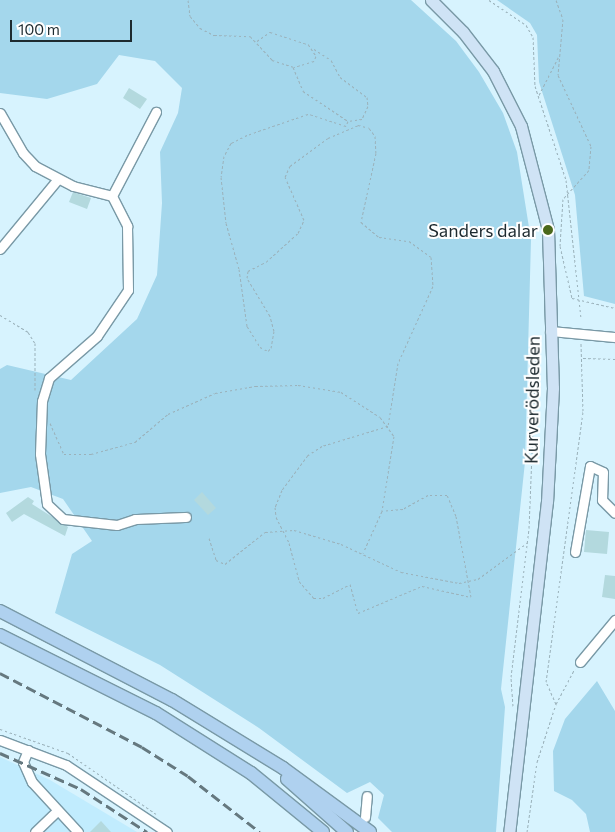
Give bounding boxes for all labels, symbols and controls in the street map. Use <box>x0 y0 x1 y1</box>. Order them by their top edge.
scale bar <box>12 10 135 42</box>
text: 100 m <box>18 20 60 38</box>
place label: Sanders dalar <box>428 219 538 241</box>
marker: Sanders dalar <box>542 224 554 236</box>
street label: Kurverödsleden <box>520 336 544 464</box>

